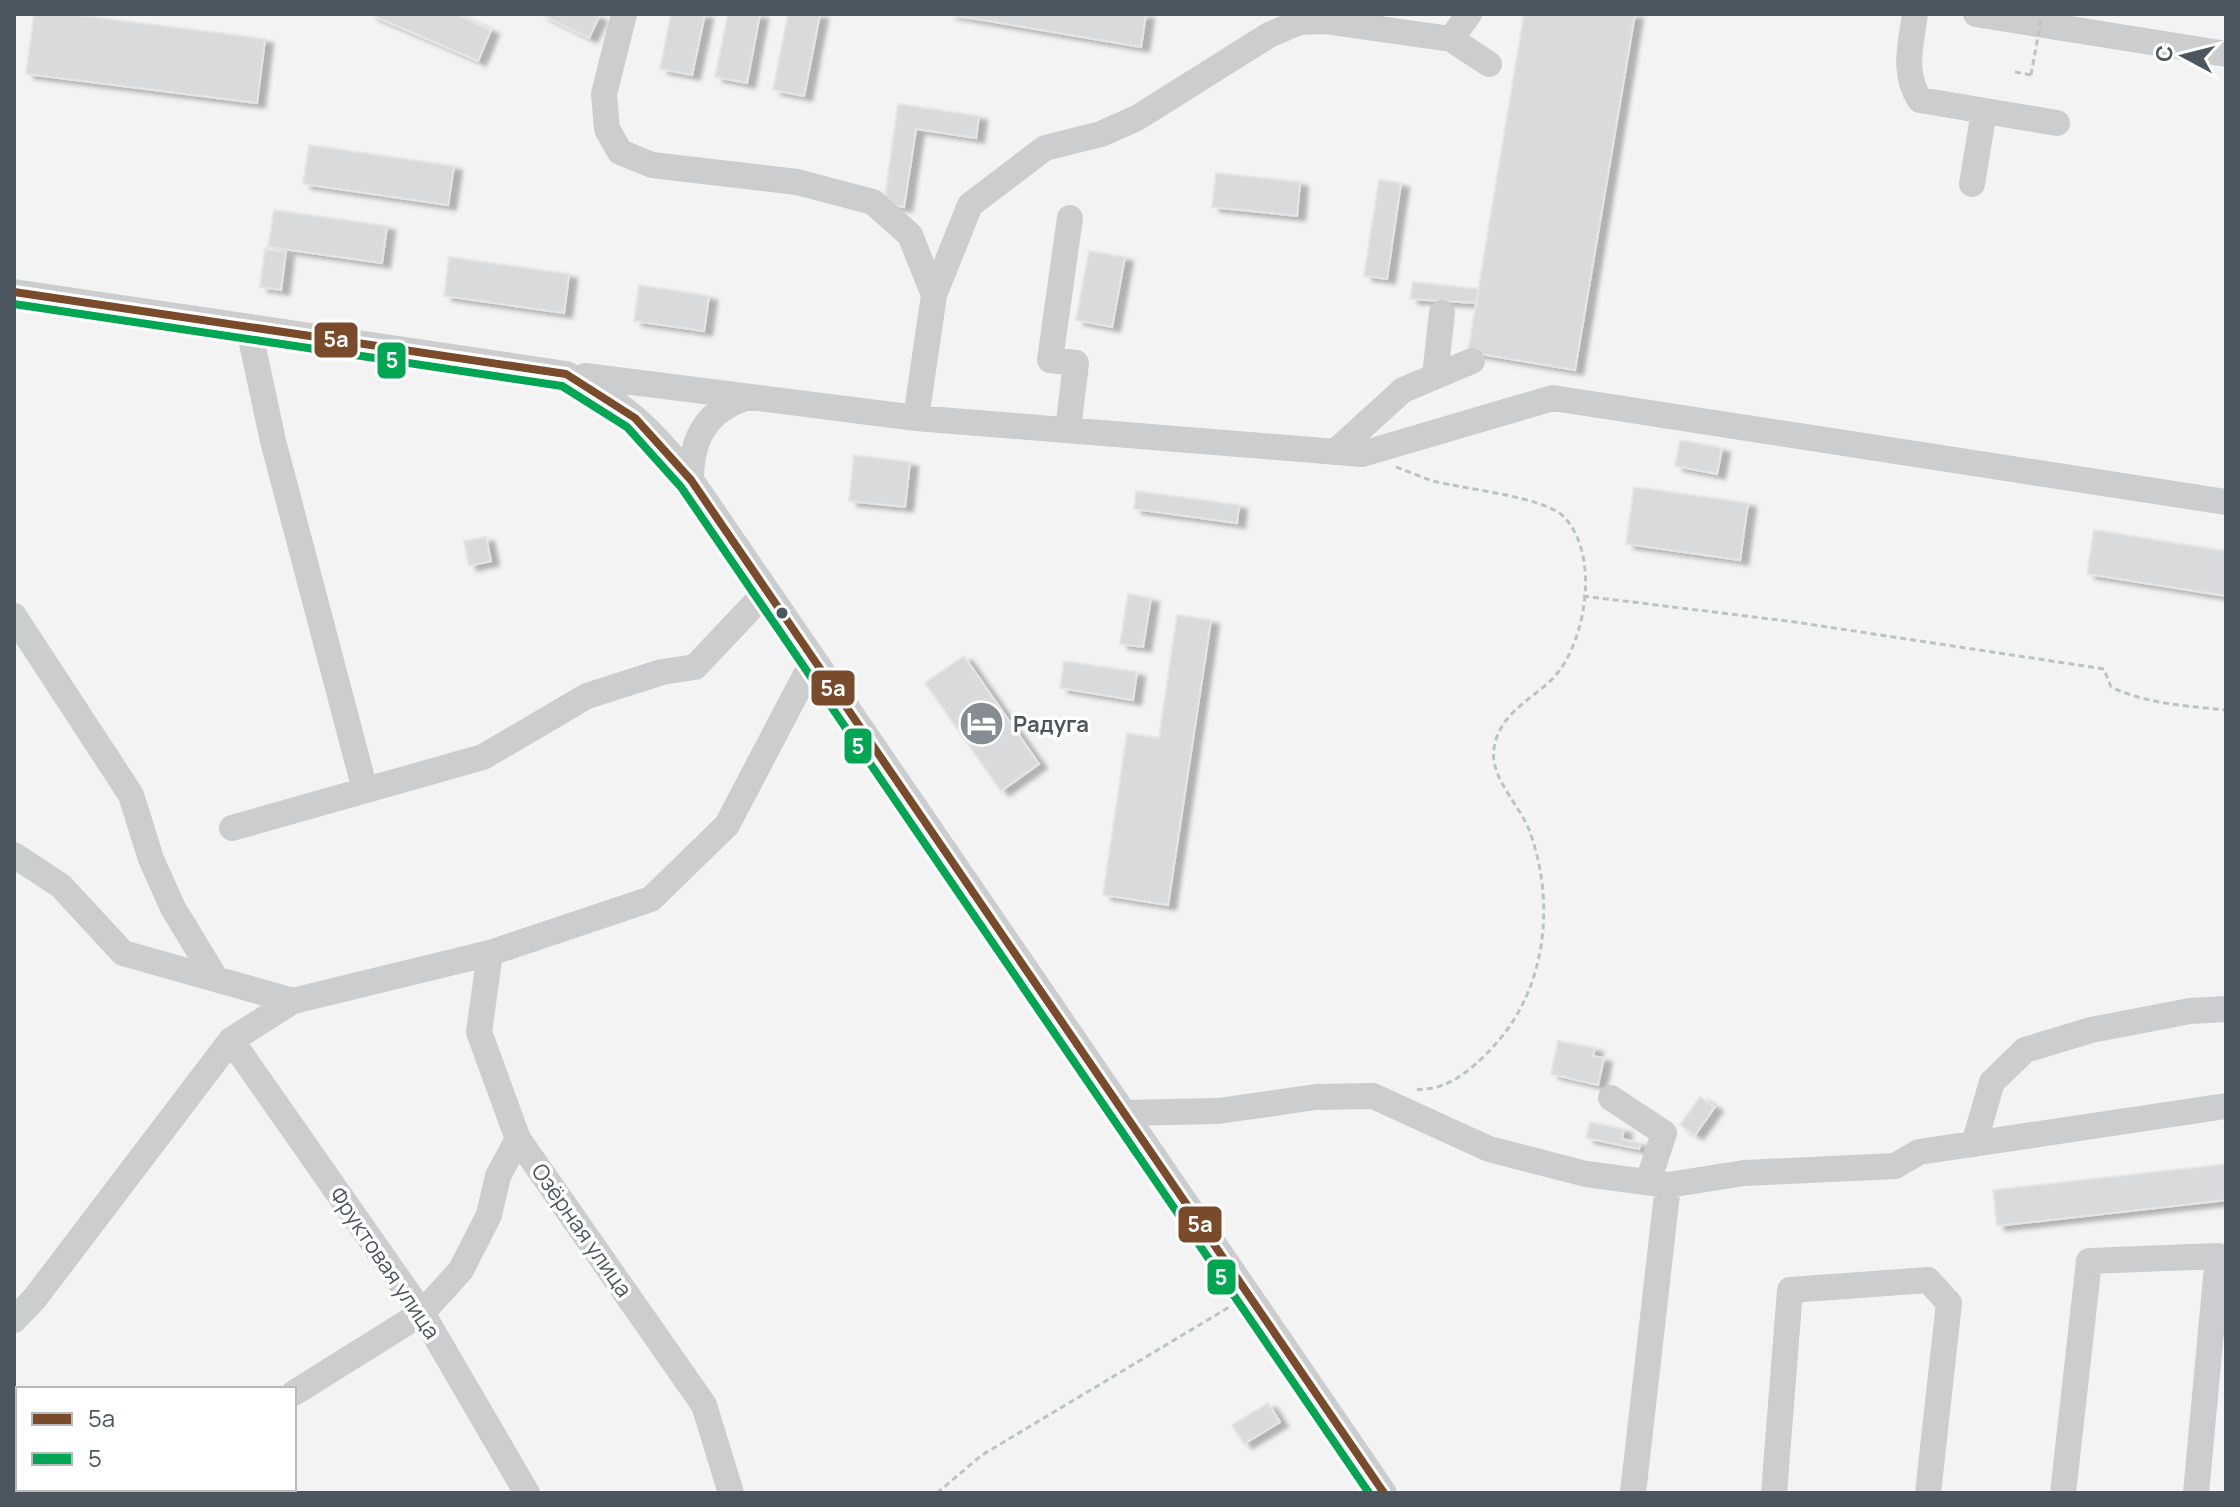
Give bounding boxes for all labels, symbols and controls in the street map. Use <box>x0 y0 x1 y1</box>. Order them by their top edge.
north arrow <box>2144 16 2224 96</box>
text: С <box>2148 44 2180 63</box>
line badge: 5а <box>313 321 359 359</box>
text: 5а <box>323 324 349 354</box>
line badge: 5 <box>376 341 407 380</box>
text: 5 <box>386 345 398 375</box>
unlabelled marker <box>774 605 790 621</box>
line badge: 5а <box>810 669 856 707</box>
text: 5а <box>820 673 846 703</box>
hotel icon: Радуга <box>958 700 1006 748</box>
place label: Радуга <box>1013 709 1089 739</box>
line badge: 5 <box>843 727 873 765</box>
text: 5 <box>852 731 864 761</box>
street label: Озёрная улица <box>525 1157 639 1303</box>
street label: Фруктовая улица <box>323 1181 447 1345</box>
line badge: 5а <box>1177 1205 1223 1244</box>
text: 5а <box>1187 1209 1213 1239</box>
line badge: 5 <box>1206 1258 1237 1296</box>
text: 5 <box>1215 1262 1227 1292</box>
legend <box>16 1387 296 1491</box>
text: 5а <box>88 1401 115 1434</box>
text: 5 <box>88 1441 102 1474</box>

